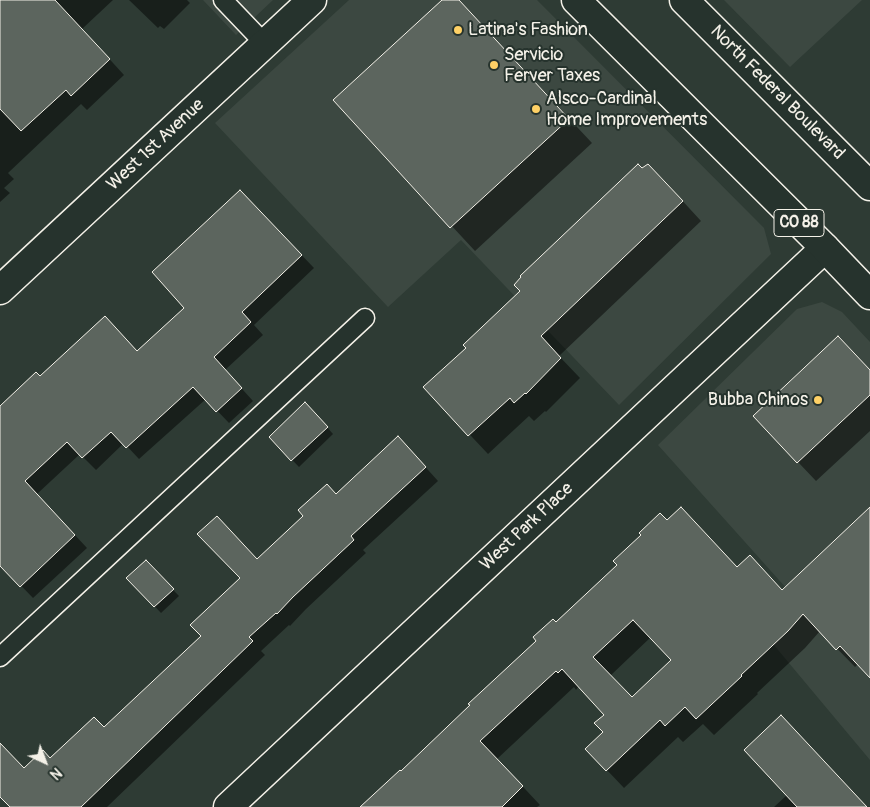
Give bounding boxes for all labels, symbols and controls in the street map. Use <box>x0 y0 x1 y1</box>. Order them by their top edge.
place label: Latina's Fashion <box>468 19 588 41</box>
street label: North Federal Boulevard <box>705 21 849 165</box>
marker: Latina's Fashion <box>452 24 464 36</box>
place label: Servicio Ferver Taxes <box>504 44 600 86</box>
marker: Servicio Ferver Taxes <box>488 59 500 71</box>
place label: Alsco-Cardinal Home Improvements <box>546 88 707 130</box>
street label: West 1st Avenue <box>103 94 209 196</box>
marker: Alsco-Cardinal Home Improvements <box>530 103 542 115</box>
road number: CO 88 <box>774 210 824 237</box>
place label: Bubba Chinos <box>708 389 808 411</box>
marker: Bubba Chinos <box>812 394 824 406</box>
street label: West Park Place <box>476 478 578 576</box>
north arrow <box>20 737 70 787</box>
text: N <box>46 764 65 783</box>

